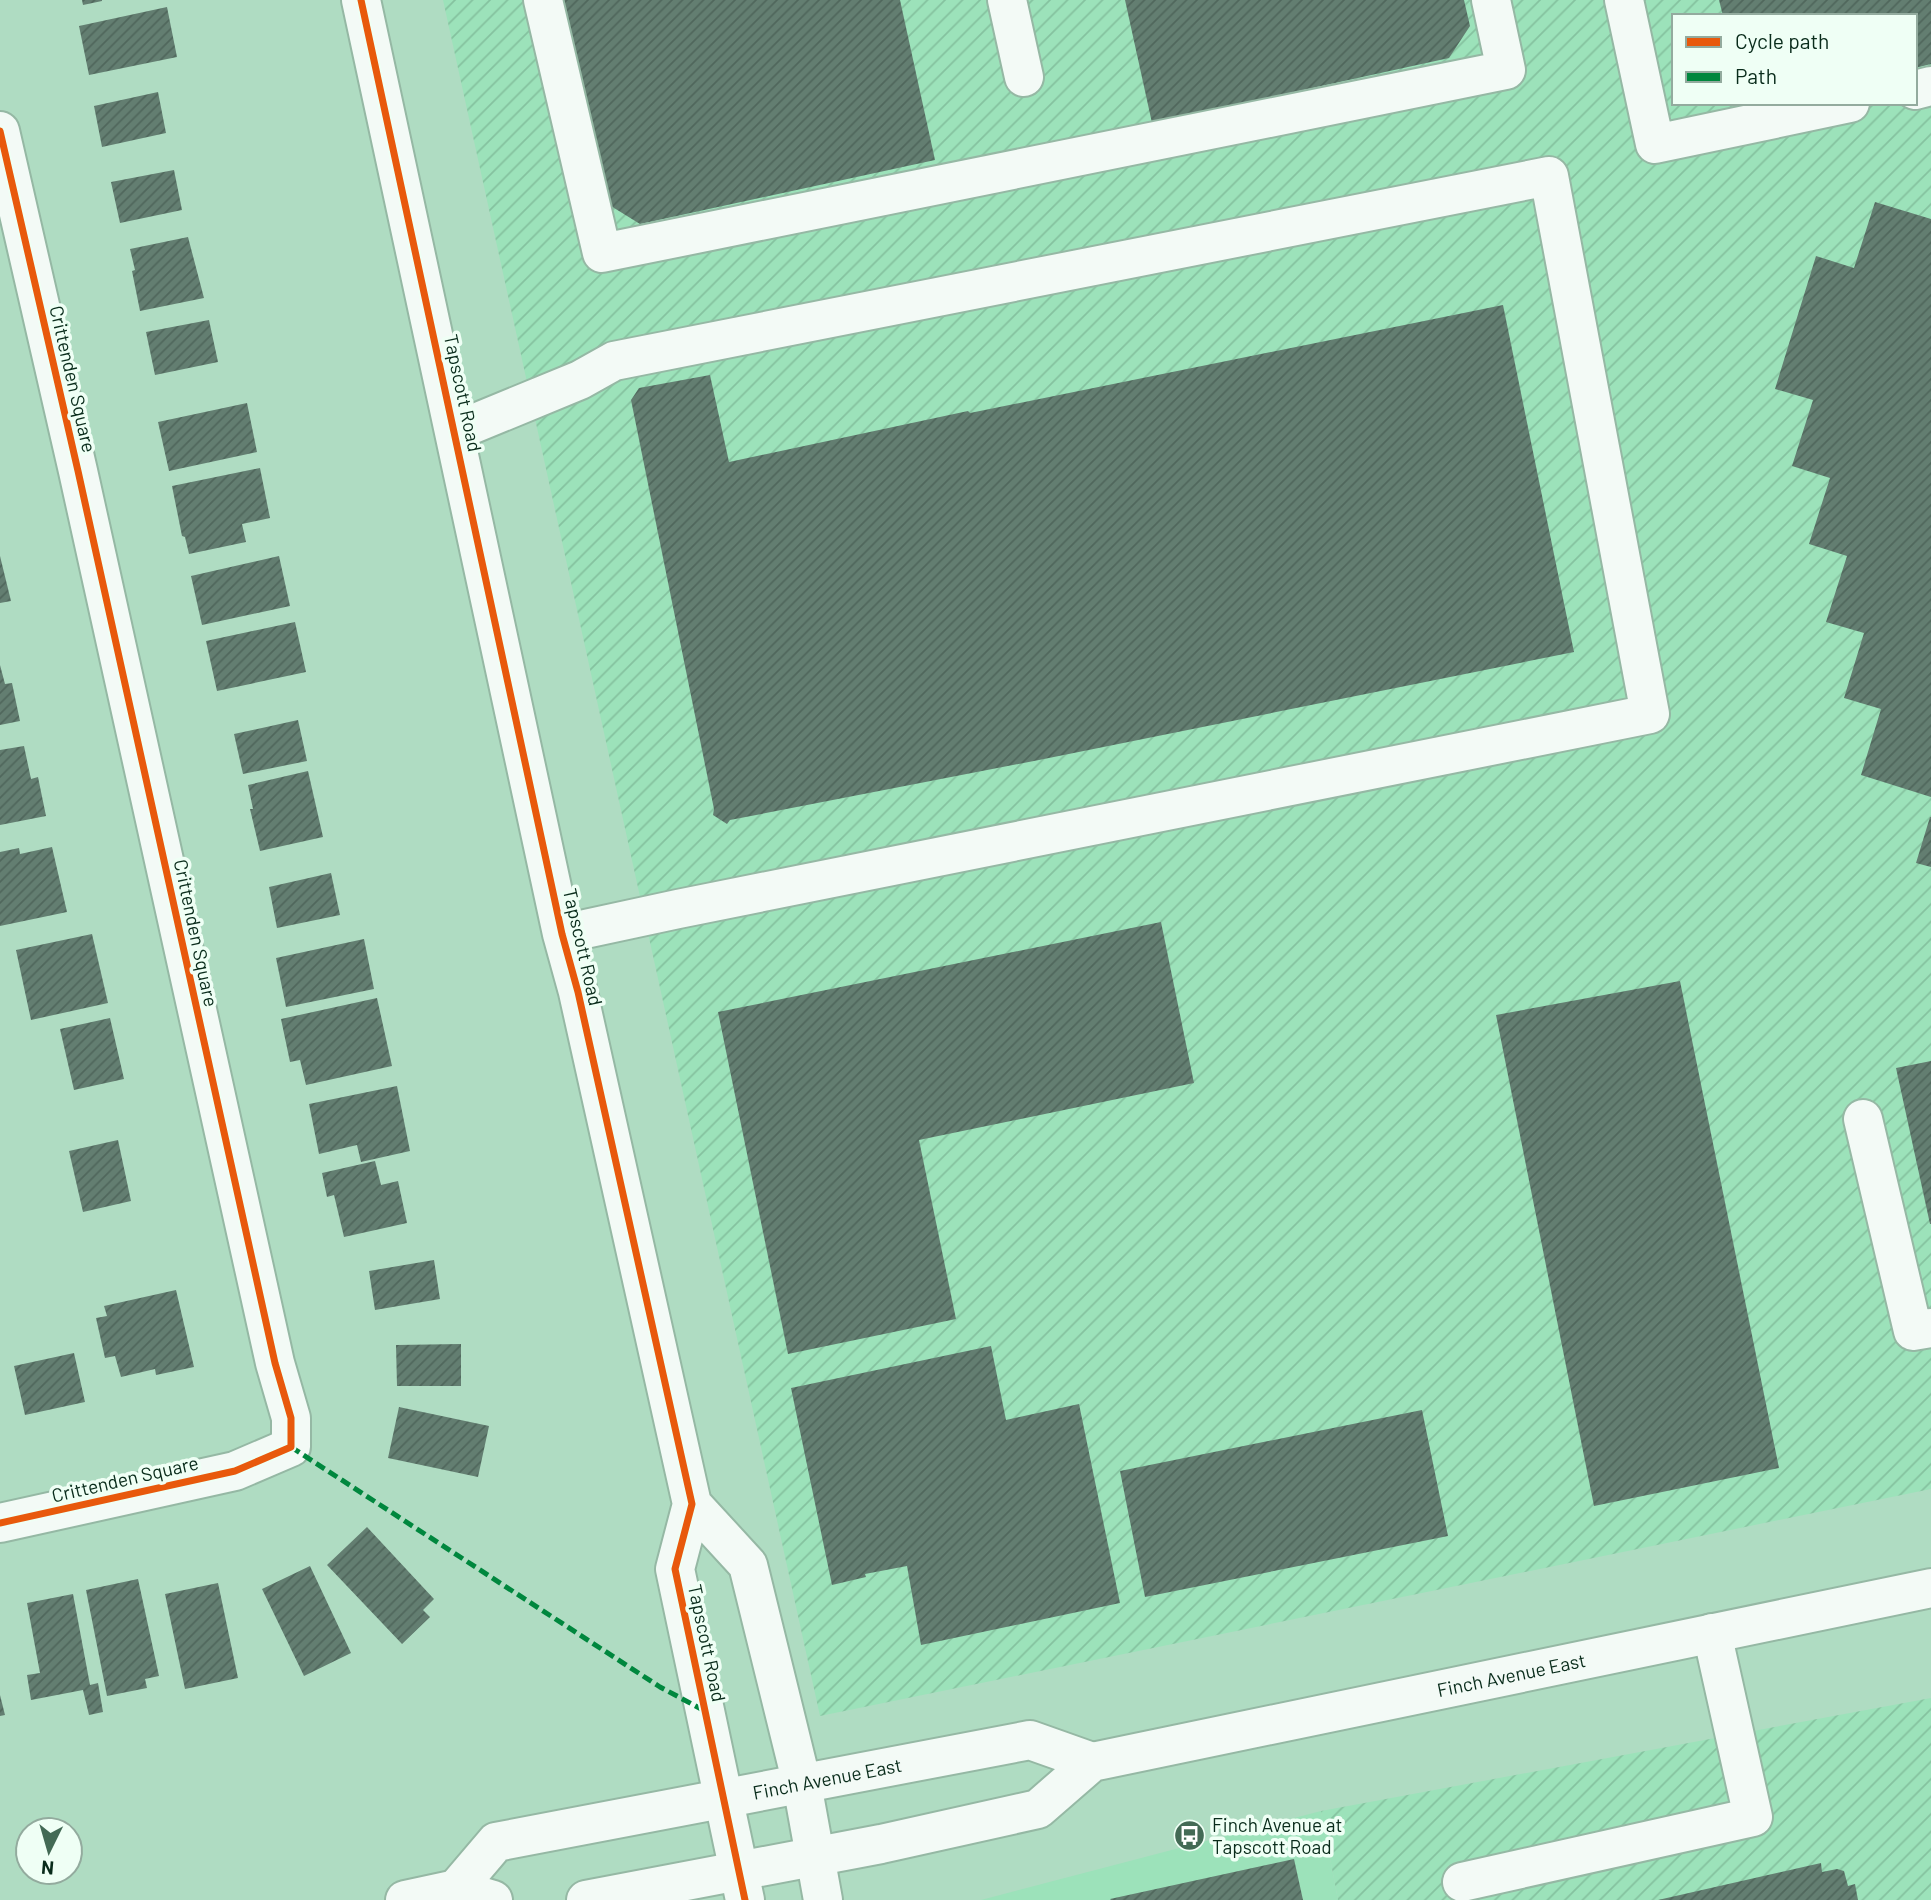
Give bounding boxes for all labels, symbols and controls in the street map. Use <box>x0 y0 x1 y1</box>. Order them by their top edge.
legend <box>1672 14 1917 105</box>
text: Cycle path <box>1735 28 1829 53</box>
text: Path <box>1735 63 1777 88</box>
street label: Crittenden Square <box>45 303 102 455</box>
street label: Tapscott Road <box>440 332 487 454</box>
street label: Crittenden Square <box>170 857 223 1009</box>
street label: Tapscott Road <box>559 886 608 1008</box>
street label: Crittenden Square <box>49 1450 201 1507</box>
street label: Tapscott Road <box>684 1582 731 1704</box>
street label: Finch Avenue East <box>1435 1648 1588 1701</box>
street label: Finch Avenue East <box>751 1753 904 1804</box>
place label: Finch Avenue at Tapscott Road <box>1212 1813 1342 1858</box>
north arrow <box>14 1816 84 1886</box>
bus stop icon: Finch Avenue at Tapscott Road <box>1172 1819 1206 1853</box>
text: N <box>40 1856 55 1880</box>

